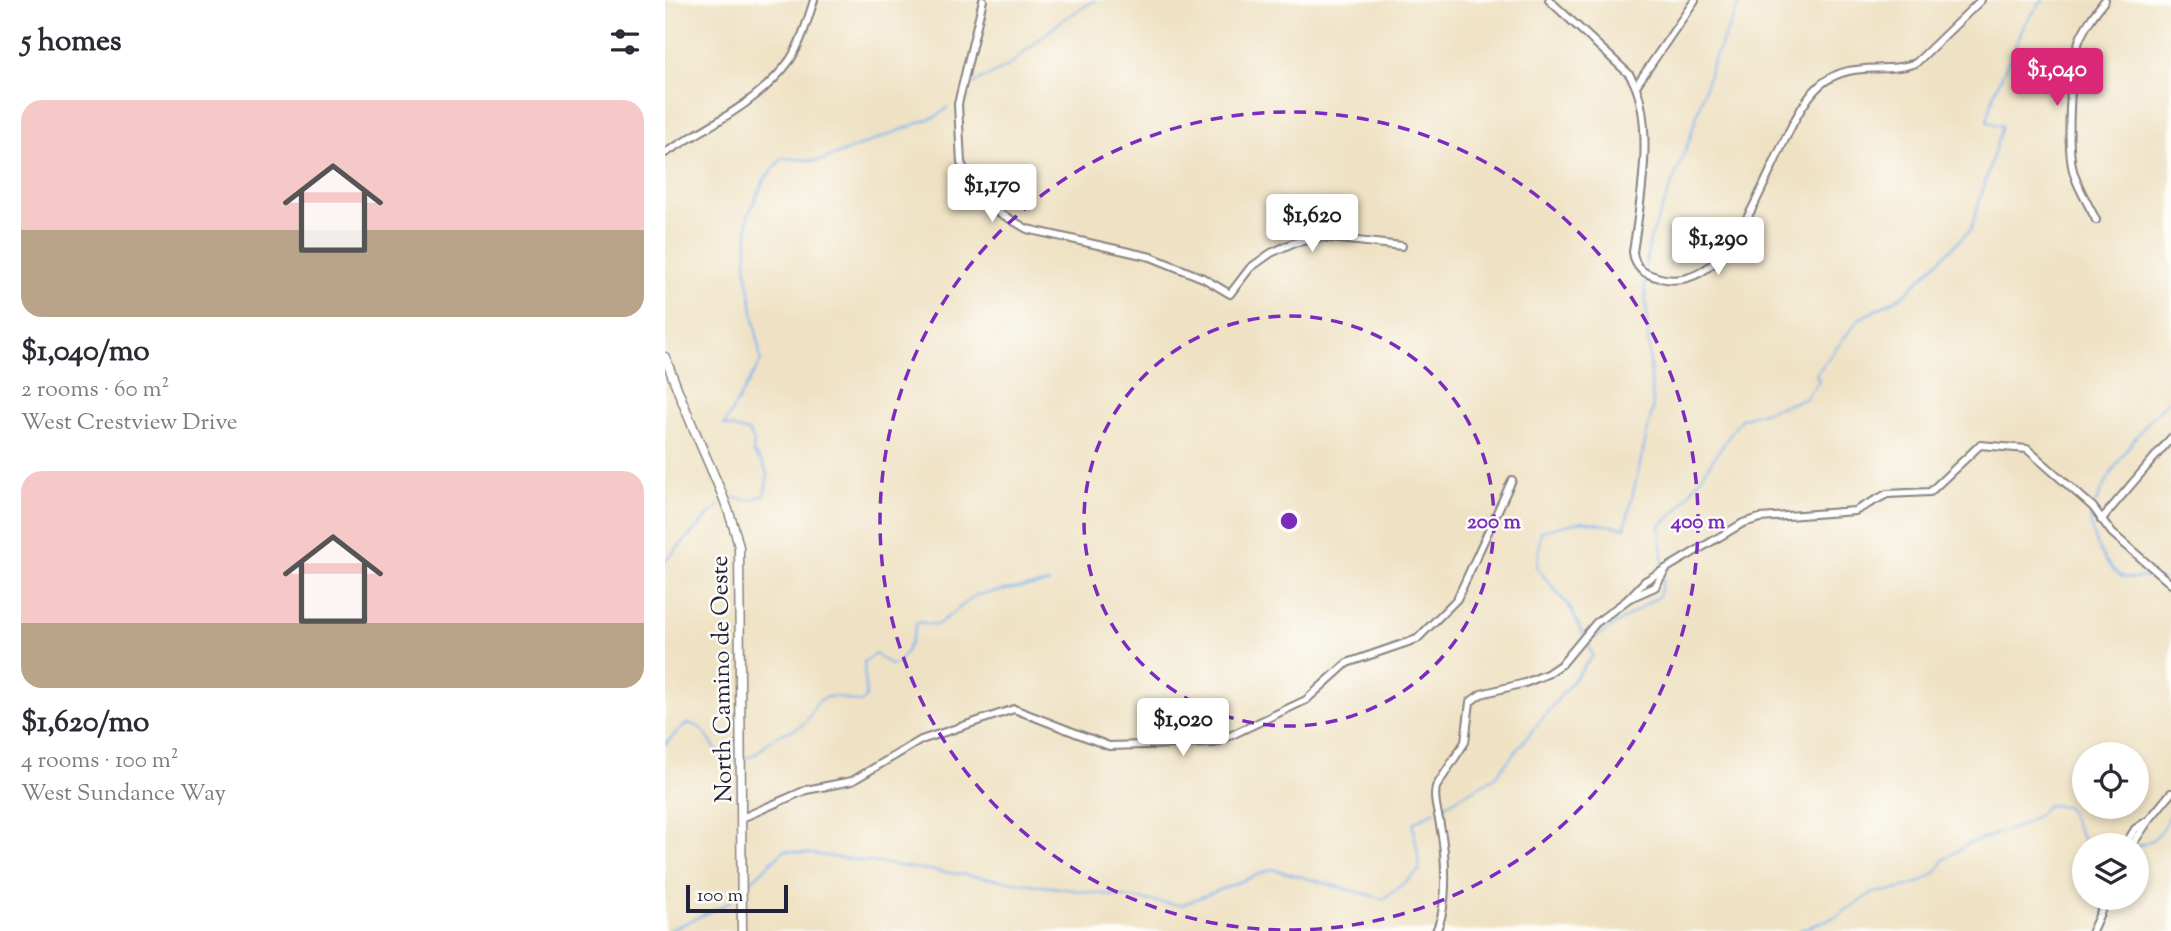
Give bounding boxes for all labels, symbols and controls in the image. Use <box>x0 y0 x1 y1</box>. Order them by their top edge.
text: 5 homes <box>21 21 122 64</box>
icon: filters <box>606 23 644 61</box>
pin: $1,040 <box>2000 48 2114 108</box>
text: $1,040 <box>2027 54 2087 87</box>
icon: home <box>270 145 396 271</box>
pin: $1,170 <box>935 164 1049 224</box>
text: $1,170 <box>964 170 1020 203</box>
pin: $1,620 <box>1255 194 1369 254</box>
text: $1,620 <box>1282 200 1342 233</box>
pin: $1,290 <box>1661 218 1775 277</box>
text: $1,290 <box>1688 223 1748 256</box>
text: $1,040/mo <box>21 331 150 374</box>
text: 2 rooms · 60 m² <box>21 374 169 407</box>
text: West Crestview Drive <box>21 407 238 440</box>
text: 200 m <box>1467 508 1522 538</box>
text: 400 m <box>1670 508 1726 538</box>
centre of rings <box>1277 509 1301 533</box>
icon: home <box>270 516 396 642</box>
street label: North Camino de Oeste <box>704 555 742 803</box>
pin: $1,020 <box>1126 698 1240 758</box>
text: $1,620/mo <box>21 702 149 745</box>
text: $1,020 <box>1153 704 1213 737</box>
map controls <box>2072 742 2149 910</box>
button: locate <box>2072 742 2149 819</box>
text: 4 rooms · 100 m² <box>21 745 179 778</box>
text: West Sundance Way <box>21 778 226 811</box>
button: layers <box>2072 833 2149 910</box>
scale bar <box>686 882 787 914</box>
text: 100 m <box>697 883 743 910</box>

